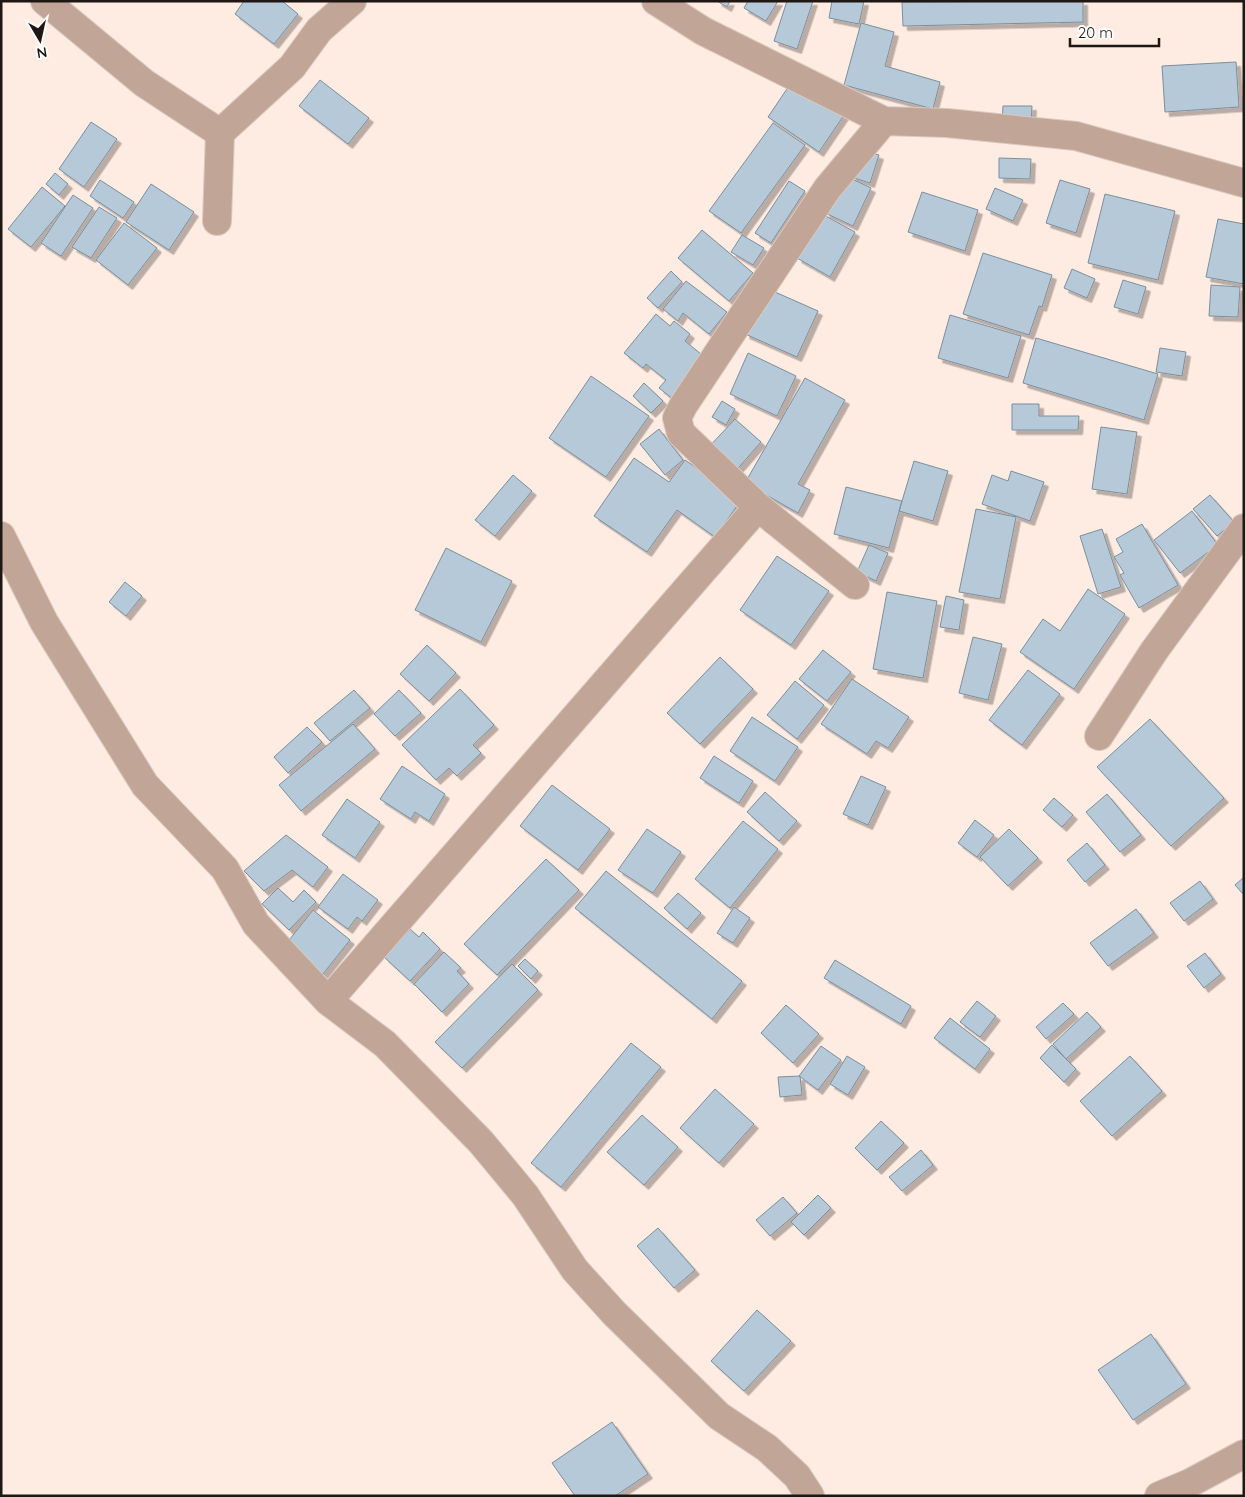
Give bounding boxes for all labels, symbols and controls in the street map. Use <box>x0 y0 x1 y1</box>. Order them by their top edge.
north arrow <box>15 15 65 65</box>
scale bar <box>1070 15 1159 47</box>
text: 20 m <box>1078 23 1113 42</box>
text: N <box>36 43 49 63</box>

